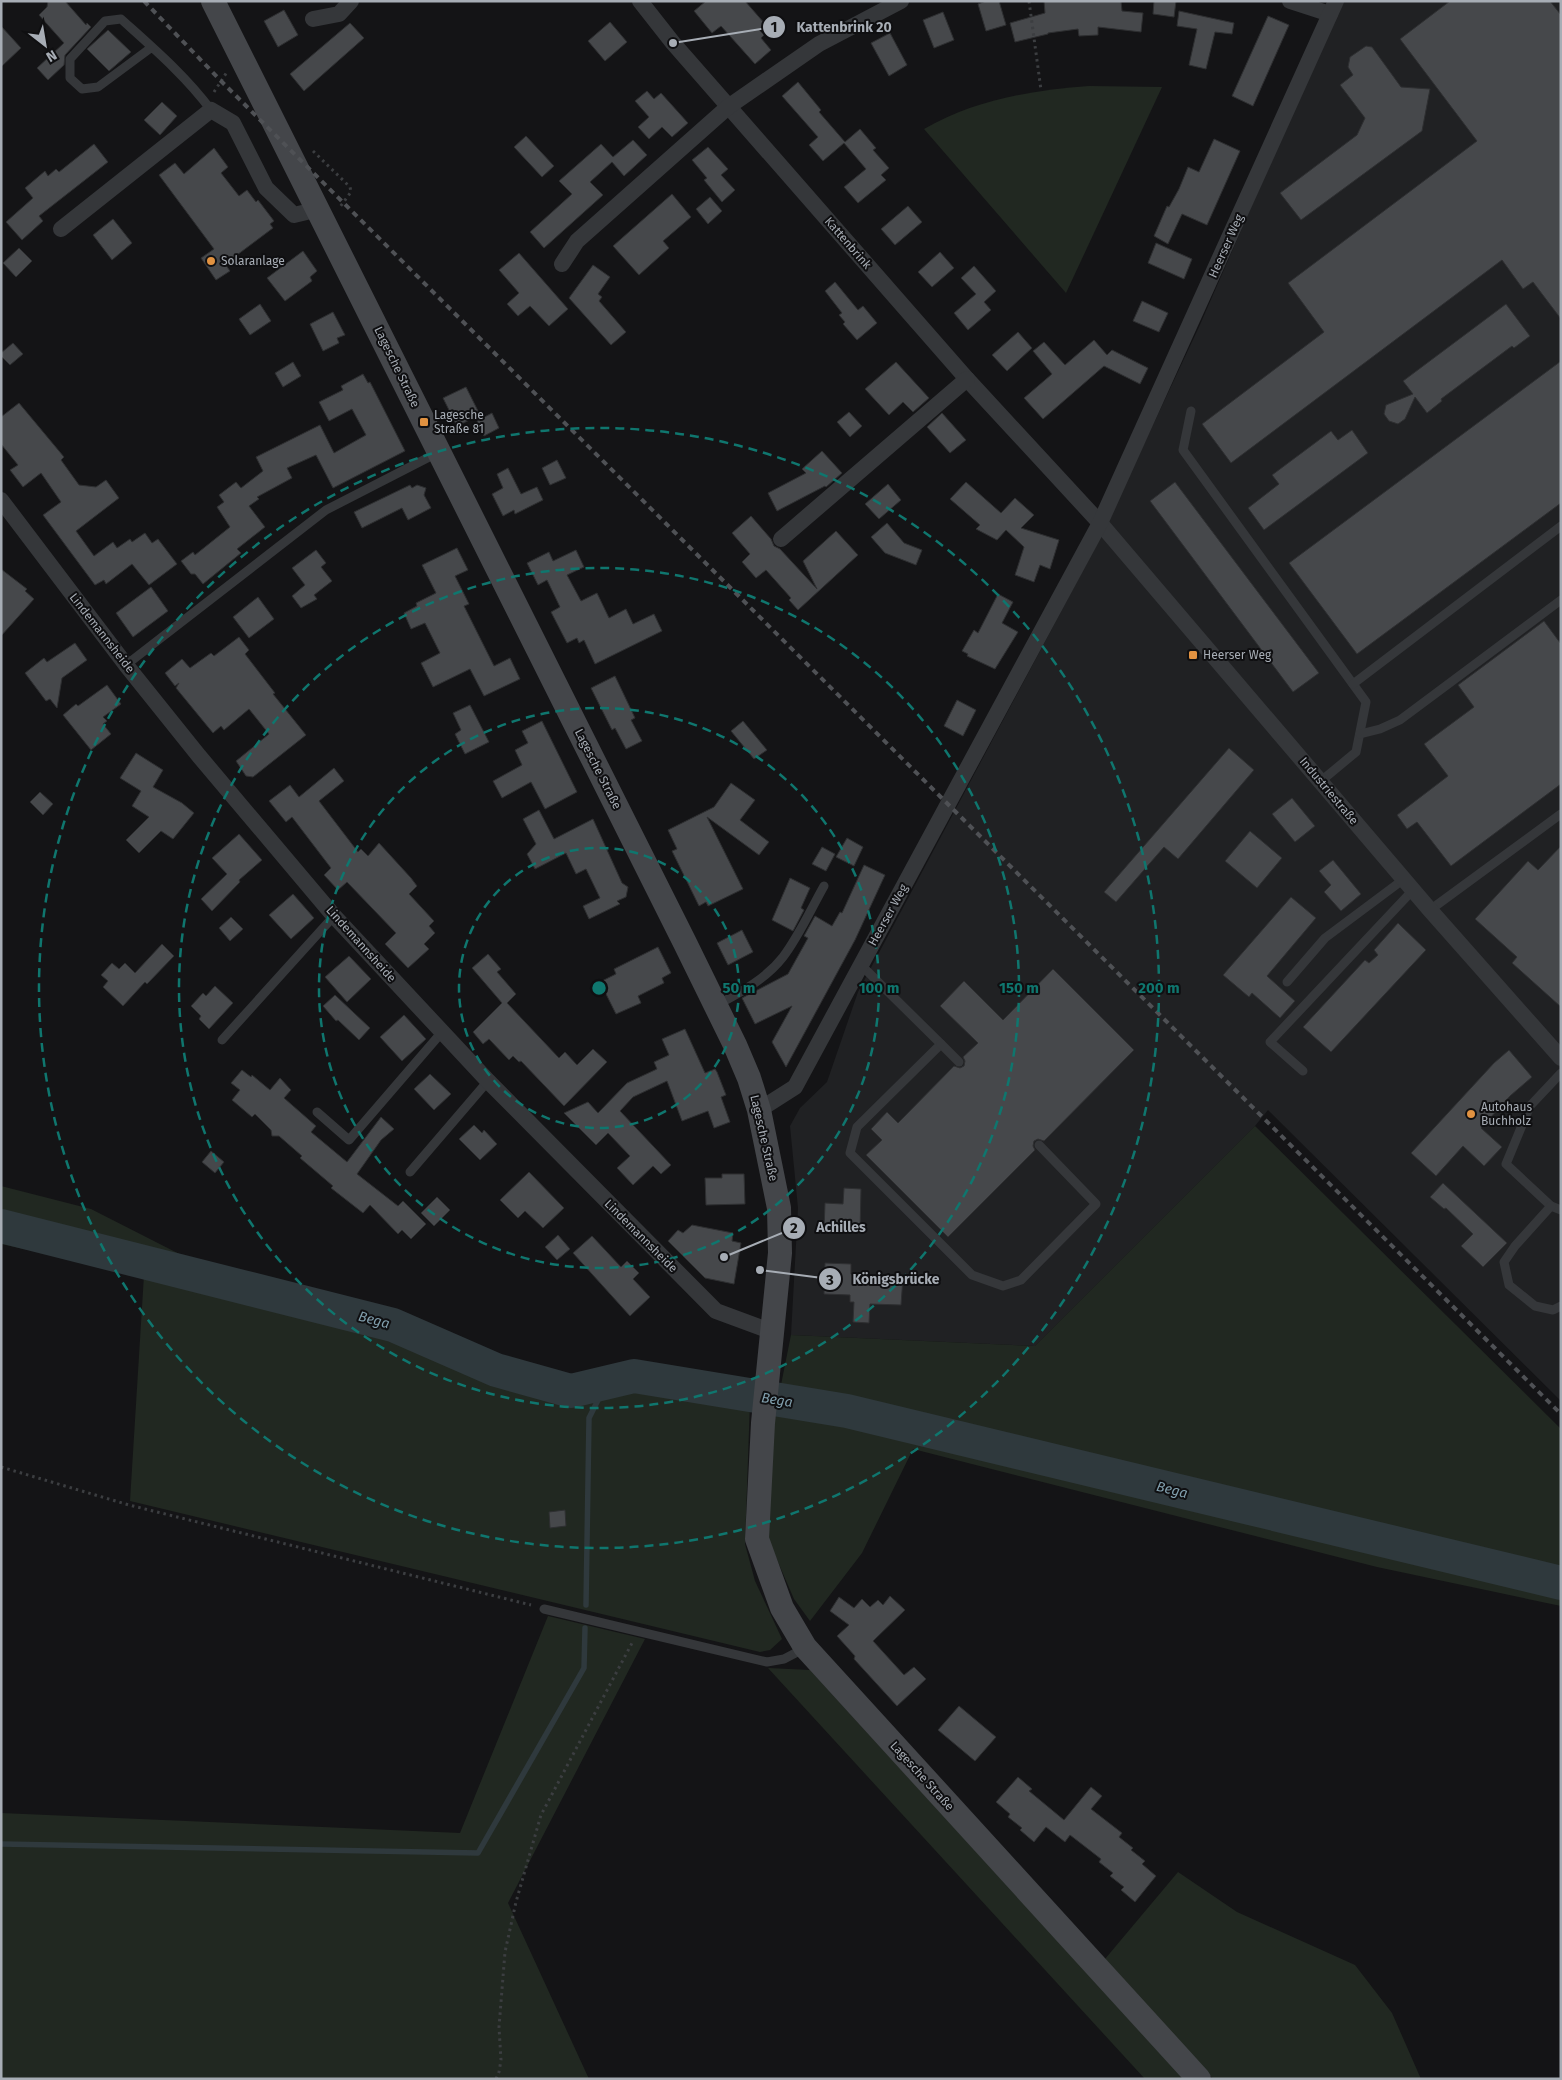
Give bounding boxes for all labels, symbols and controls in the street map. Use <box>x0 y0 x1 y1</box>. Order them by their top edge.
callout: Kattenbrink 20 <box>761 13 901 42</box>
text: 1 <box>771 18 777 36</box>
text: Kattenbrink 20 <box>796 19 892 36</box>
north arrow <box>20 20 70 70</box>
text: N <box>43 46 60 65</box>
street label: Heerser Weg <box>1206 211 1247 280</box>
street label: Kattenbrink <box>822 214 875 272</box>
place label: Solaranlage <box>221 254 285 268</box>
marker: Solaranlage <box>205 255 217 267</box>
street label: Lagesche Straße <box>371 324 423 410</box>
place label: Lagesche Straße 81 <box>434 408 484 436</box>
marker: Lagesche Straße 81 <box>418 416 430 428</box>
street label: Lindemannsheide <box>67 590 137 676</box>
place label: Heerser Weg <box>1203 648 1272 662</box>
marker: Heerser Weg <box>1187 649 1199 661</box>
street label: Lagesche Straße <box>572 727 624 811</box>
street label: Industriestraße <box>1297 754 1361 828</box>
street label: Heerser Weg <box>865 881 911 948</box>
street label: Lindemannsheide <box>323 903 399 985</box>
centre of rings <box>590 979 608 997</box>
text: 50 m <box>722 979 756 997</box>
text: 100 m <box>859 979 899 997</box>
text: 150 m <box>999 979 1039 997</box>
text: 200 m <box>1138 979 1180 997</box>
street label: Lagesche Straße <box>747 1093 781 1183</box>
place label: Autohaus Buchholz <box>1481 1100 1533 1128</box>
marker: Autohaus Buchholz <box>1465 1108 1477 1120</box>
street label: Lindemannsheide <box>602 1197 680 1275</box>
callout: Achilles <box>782 1213 876 1242</box>
text: 2 <box>790 1219 798 1237</box>
text: Achilles <box>815 1219 866 1236</box>
callout: Königsbrücke <box>817 1265 949 1294</box>
text: 3 <box>825 1271 834 1289</box>
text: Königsbrücke <box>852 1271 940 1288</box>
water label: Bega <box>356 1308 392 1332</box>
water label: Bega <box>760 1389 794 1411</box>
water label: Bega <box>1155 1478 1189 1502</box>
street label: Lagesche Straße <box>887 1739 957 1813</box>

